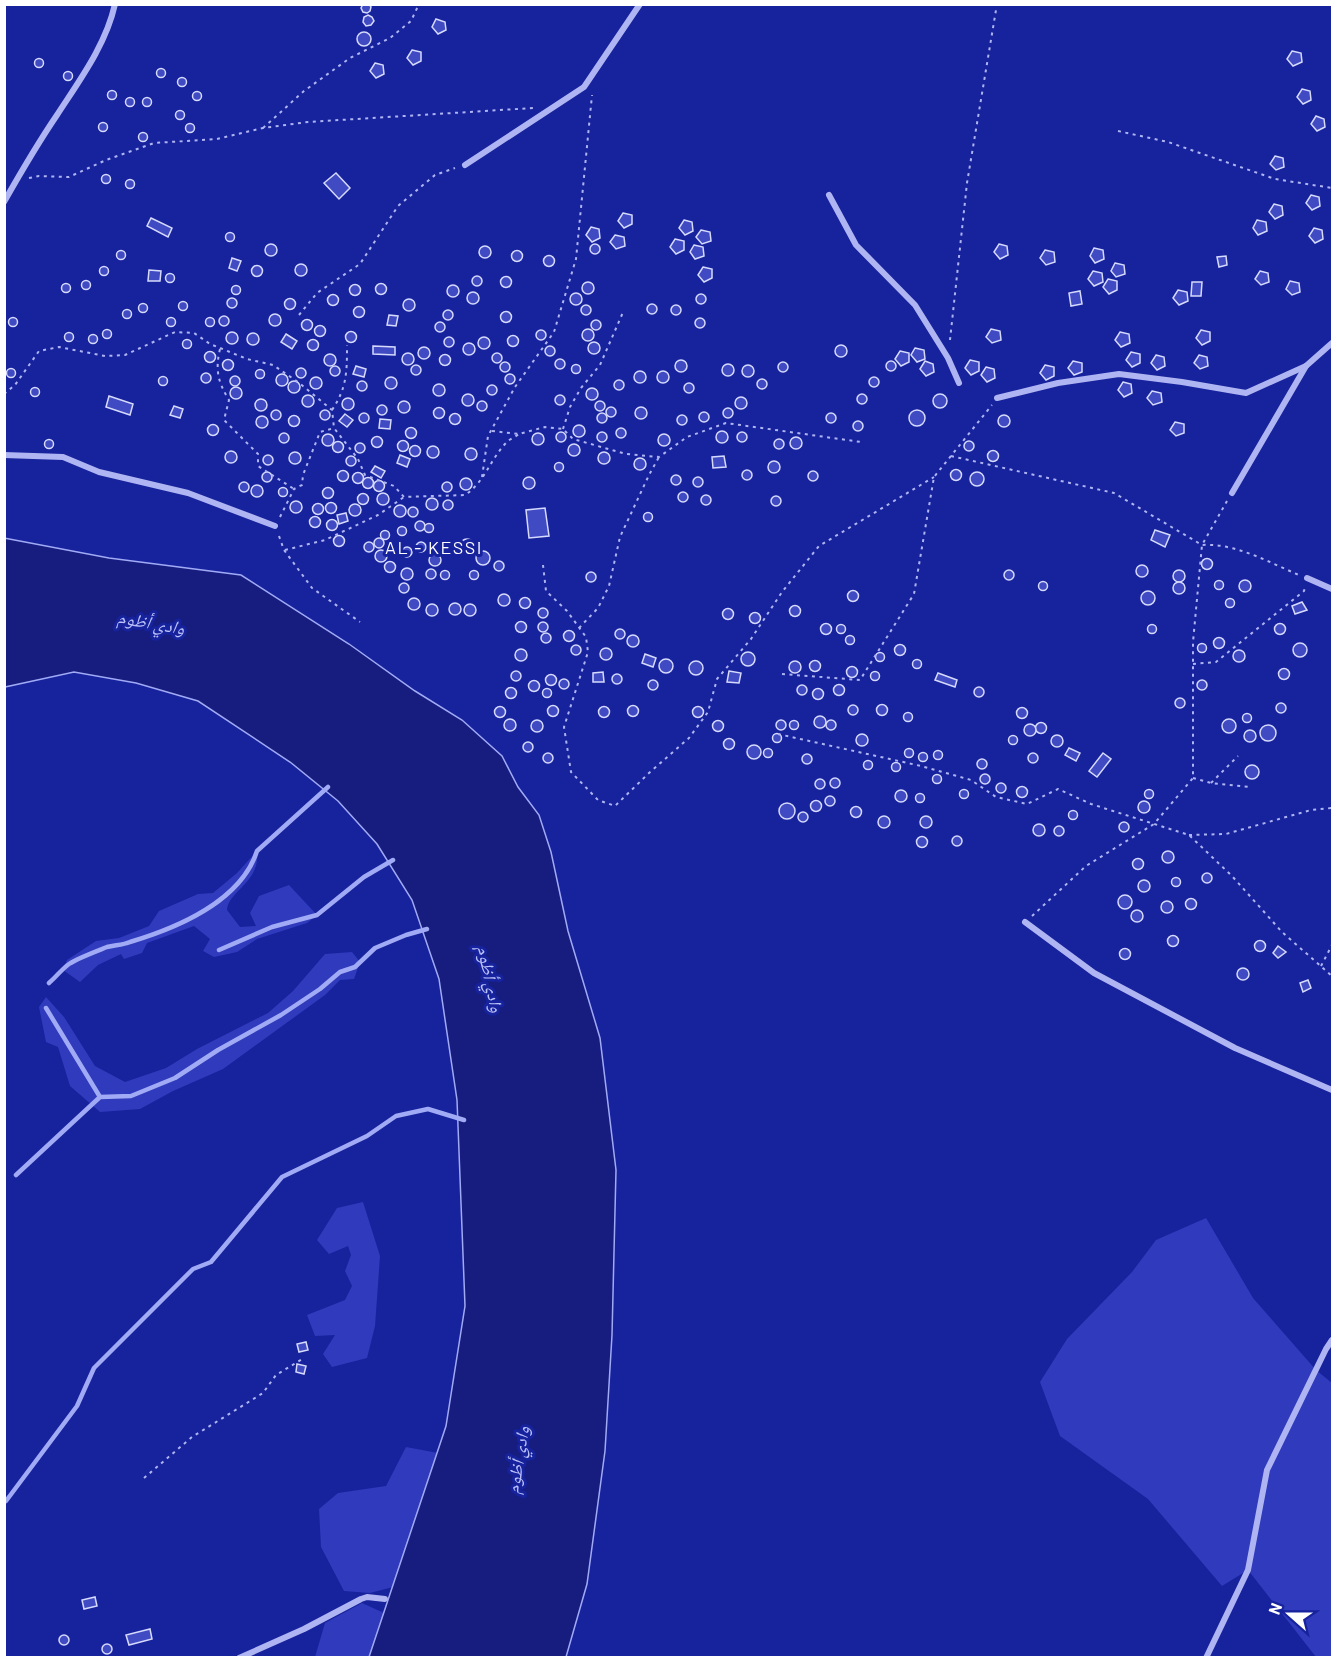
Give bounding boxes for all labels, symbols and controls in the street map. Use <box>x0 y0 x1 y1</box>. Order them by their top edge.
district label: AL - KESSI <box>385 536 483 558</box>
water label: وادي أظوم <box>115 605 187 643</box>
water label: وادي أظوم <box>469 943 509 1016</box>
water label: وادي أظوم <box>501 1424 538 1496</box>
north arrow <box>1259 1584 1319 1644</box>
text: N <box>1264 1600 1285 1617</box>

